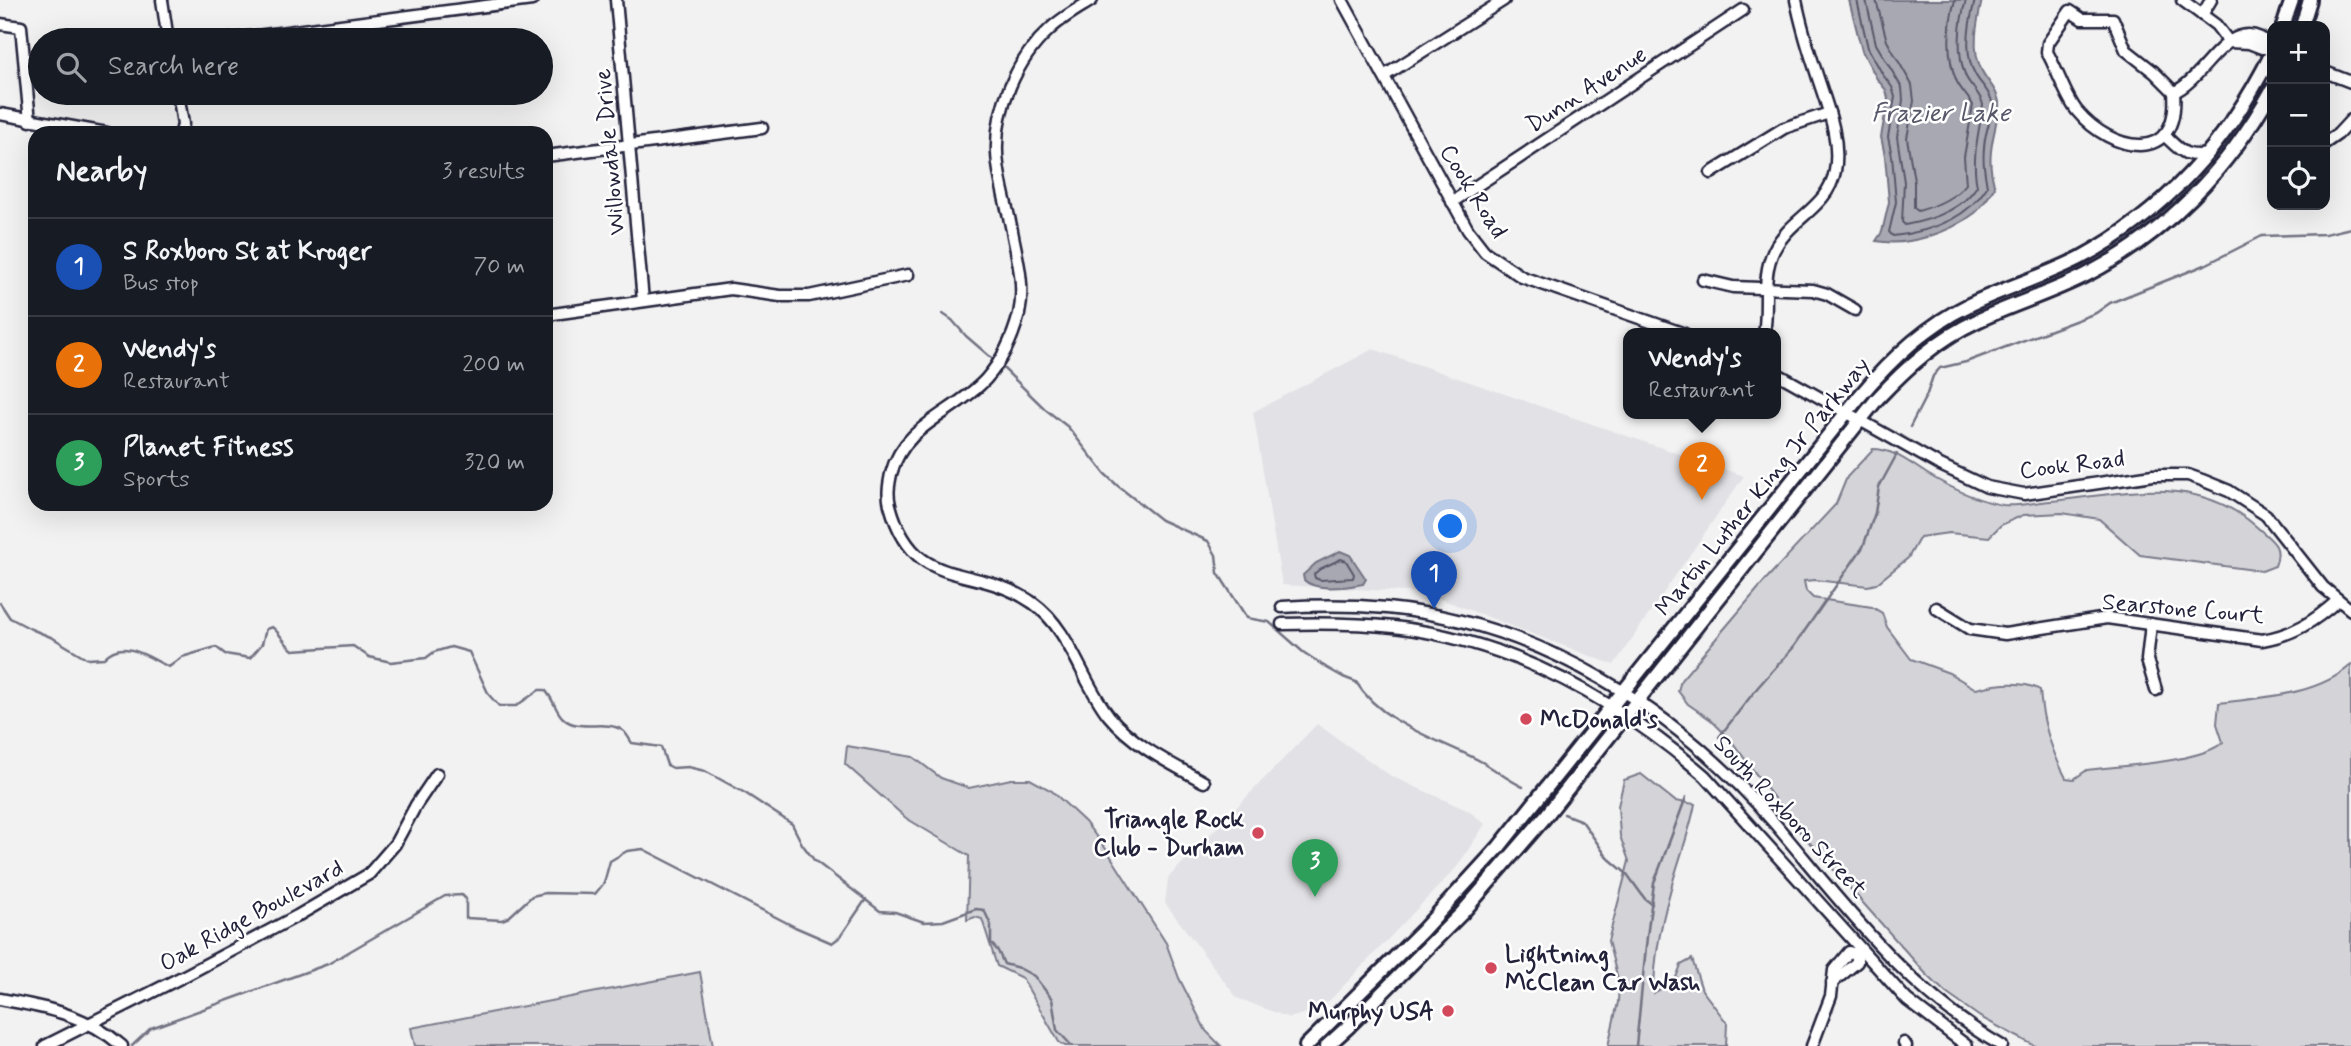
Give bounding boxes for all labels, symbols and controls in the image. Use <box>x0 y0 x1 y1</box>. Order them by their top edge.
map controls <box>2267 21 2330 210</box>
button: + <box>2267 21 2330 84</box>
search box <box>28 28 553 105</box>
street label: Dunn Avenue <box>1520 40 1653 141</box>
icon: search <box>52 48 90 86</box>
text: Search here <box>108 50 239 84</box>
street label: Willowdale Drive <box>588 67 633 237</box>
button: − <box>2267 84 2330 147</box>
water label: Frazier Lake <box>1872 97 2012 131</box>
street label: Cook Road <box>1432 139 1514 245</box>
button: locate <box>2267 147 2330 210</box>
text: Nearby <box>56 152 147 191</box>
text: 3 results <box>442 157 525 187</box>
text: S Roxboro St at Kroger <box>123 235 372 269</box>
text: 1 <box>74 252 84 282</box>
text: 70 m <box>473 252 525 282</box>
text: Bus stop <box>123 269 199 299</box>
popup <box>1623 328 1781 419</box>
text: Wendy's <box>123 333 216 367</box>
text: Wendy's <box>1649 342 1741 376</box>
text: 2 <box>73 350 85 380</box>
text: 200 m <box>462 350 525 380</box>
street label: Martin Luther King Jr Parkway <box>1649 351 1878 623</box>
text: Restaurant <box>123 367 230 397</box>
text: Restaurant <box>1649 376 1755 406</box>
text: Planet Fitness <box>123 431 293 465</box>
pin: 2 <box>1679 442 1725 500</box>
street label: Cook Road <box>2018 444 2126 487</box>
text: 3 <box>74 448 84 478</box>
text: 320 m <box>464 448 525 478</box>
text: Sports <box>123 465 190 495</box>
your location <box>1433 509 1467 543</box>
pin: 1 <box>1411 551 1457 609</box>
street label: Searstone Court <box>2101 587 2265 632</box>
place label: McDonald's <box>1540 705 1658 736</box>
marker: McDonald's <box>1518 711 1534 727</box>
street label: South Roxboro Street <box>1706 729 1874 905</box>
place label: Triangle Rock Club - Durham <box>1093 805 1244 864</box>
marker: Triangle Rock Club - Durham <box>1250 825 1266 841</box>
pin: 3 <box>1292 839 1338 897</box>
street label: Oak Ridge Boulevard <box>154 853 349 980</box>
place label: Lightning McClean Car Wash <box>1505 940 1701 999</box>
marker: Lightning McClean Car Wash <box>1483 960 1499 976</box>
place label: Murphy USA <box>1308 997 1434 1028</box>
marker: Murphy USA <box>1440 1003 1456 1019</box>

